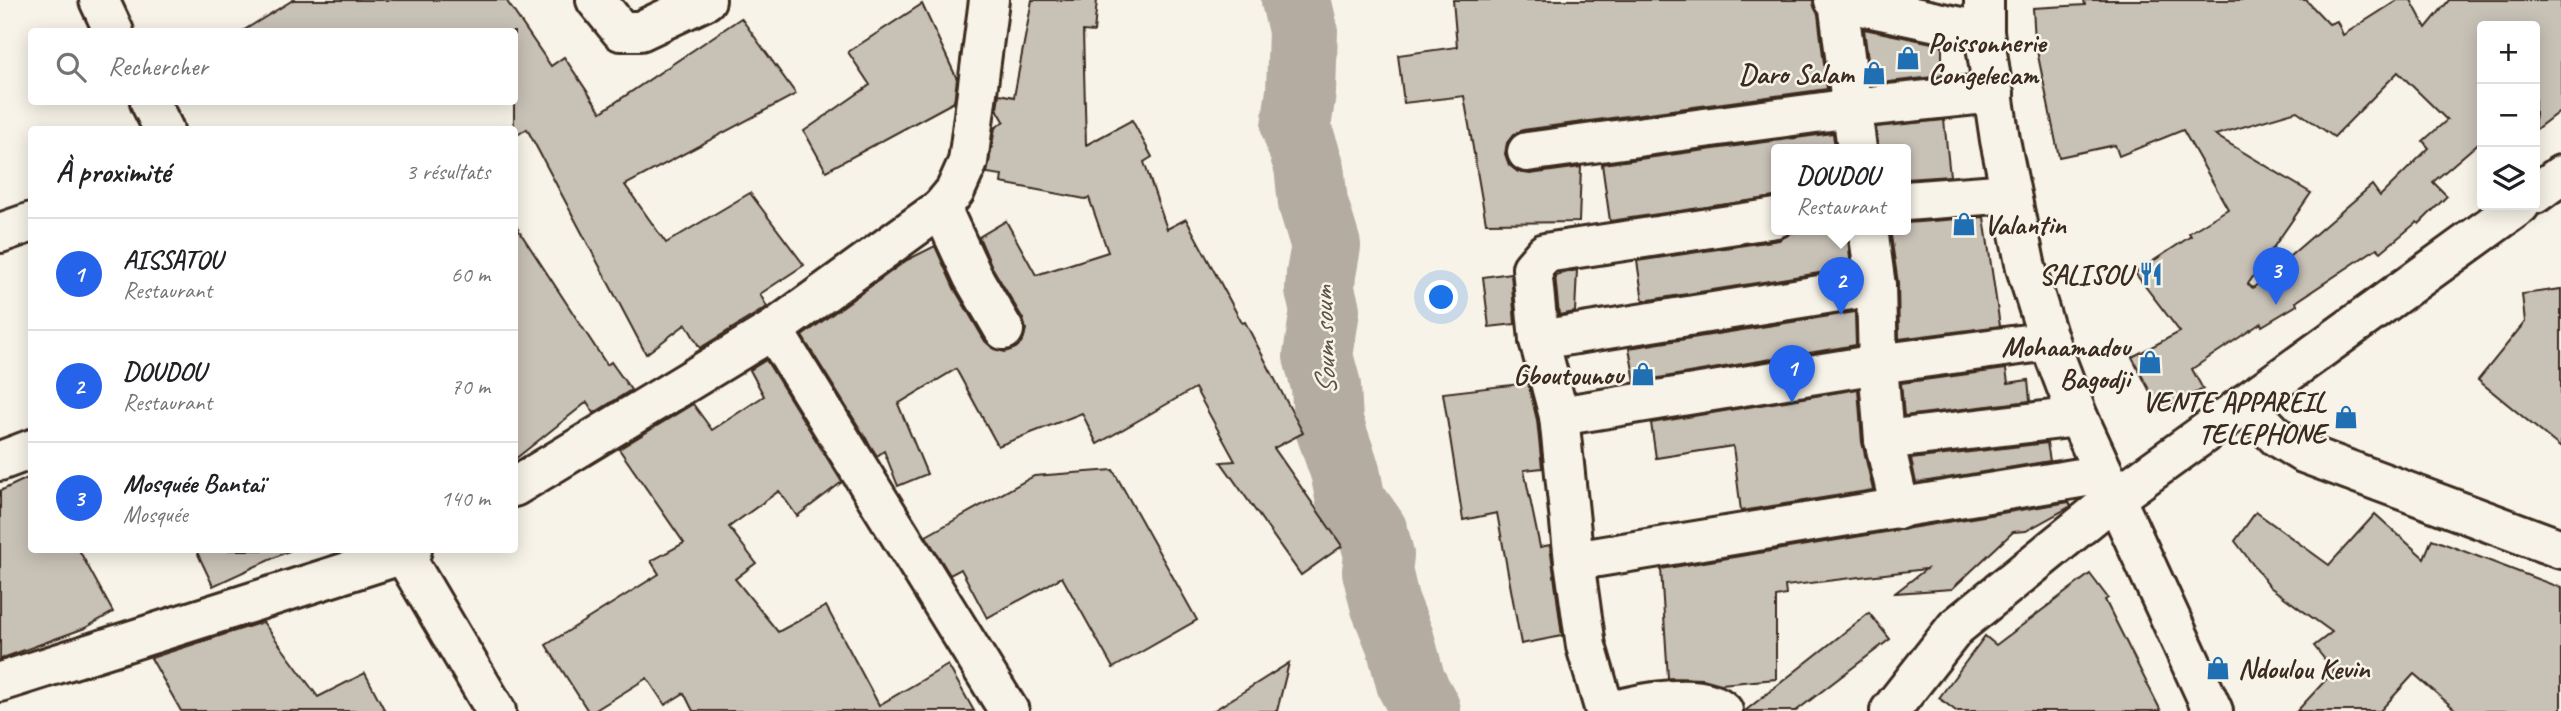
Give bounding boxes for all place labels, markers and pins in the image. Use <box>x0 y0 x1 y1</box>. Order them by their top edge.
place label: Poissonnerie Congelecam <box>1928 25 2048 92</box>
shop icon: Poissonnerie Congelecam <box>1894 44 1922 72</box>
place label: Daro Salam <box>1739 56 1856 91</box>
shop icon: Daro Salam <box>1860 59 1888 87</box>
place label: Valantin <box>1984 207 2067 242</box>
shop icon: Valantin <box>1950 210 1978 238</box>
pin: 3 <box>2253 247 2299 305</box>
pin: 2 <box>1818 257 1864 315</box>
place label: SALISOU <box>2039 257 2136 292</box>
restaurant icon: SALISOU <box>2137 260 2165 288</box>
place label: Mohaamadou Bagodji <box>2002 329 2134 396</box>
pin: 1 <box>1769 345 1815 403</box>
shop icon: Mohaamadou Bagodji <box>2136 348 2164 376</box>
place label: Gboutounou <box>1513 357 1626 392</box>
shop icon: Gboutounou <box>1629 360 1657 388</box>
place label: VENTE APPAREIL TELEPHONE <box>2142 384 2330 451</box>
shop icon: VENTE APPAREIL TELEPHONE <box>2332 403 2360 431</box>
place label: Ndoulou Kevin <box>2238 651 2371 686</box>
shop icon: Ndoulou Kevin <box>2204 654 2232 682</box>

